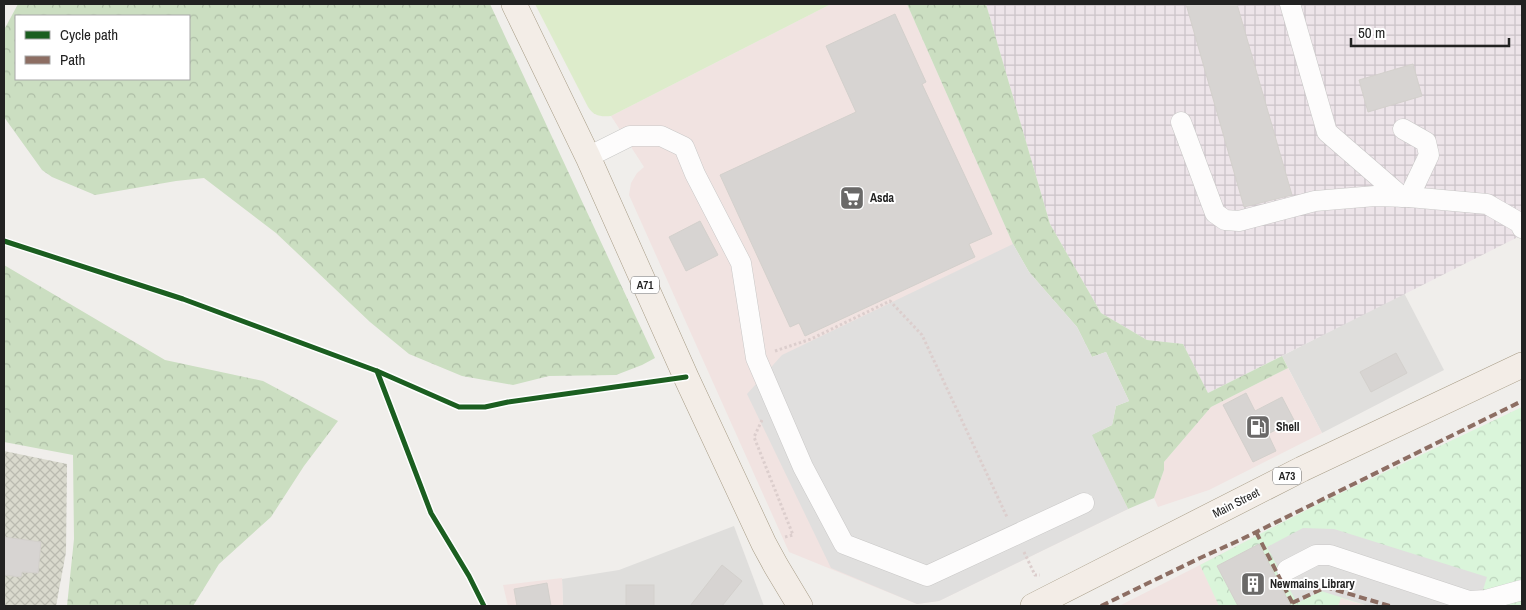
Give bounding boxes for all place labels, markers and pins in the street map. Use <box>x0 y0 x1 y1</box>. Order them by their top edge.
supermarket icon: Asda <box>839 185 865 211</box>
place label: Asda <box>870 190 895 206</box>
fuel station icon: Shell <box>1245 414 1271 440</box>
place label: Shell <box>1276 419 1300 435</box>
building icon: Newmains Library <box>1240 571 1266 597</box>
place label: Newmains Library <box>1270 576 1355 592</box>

